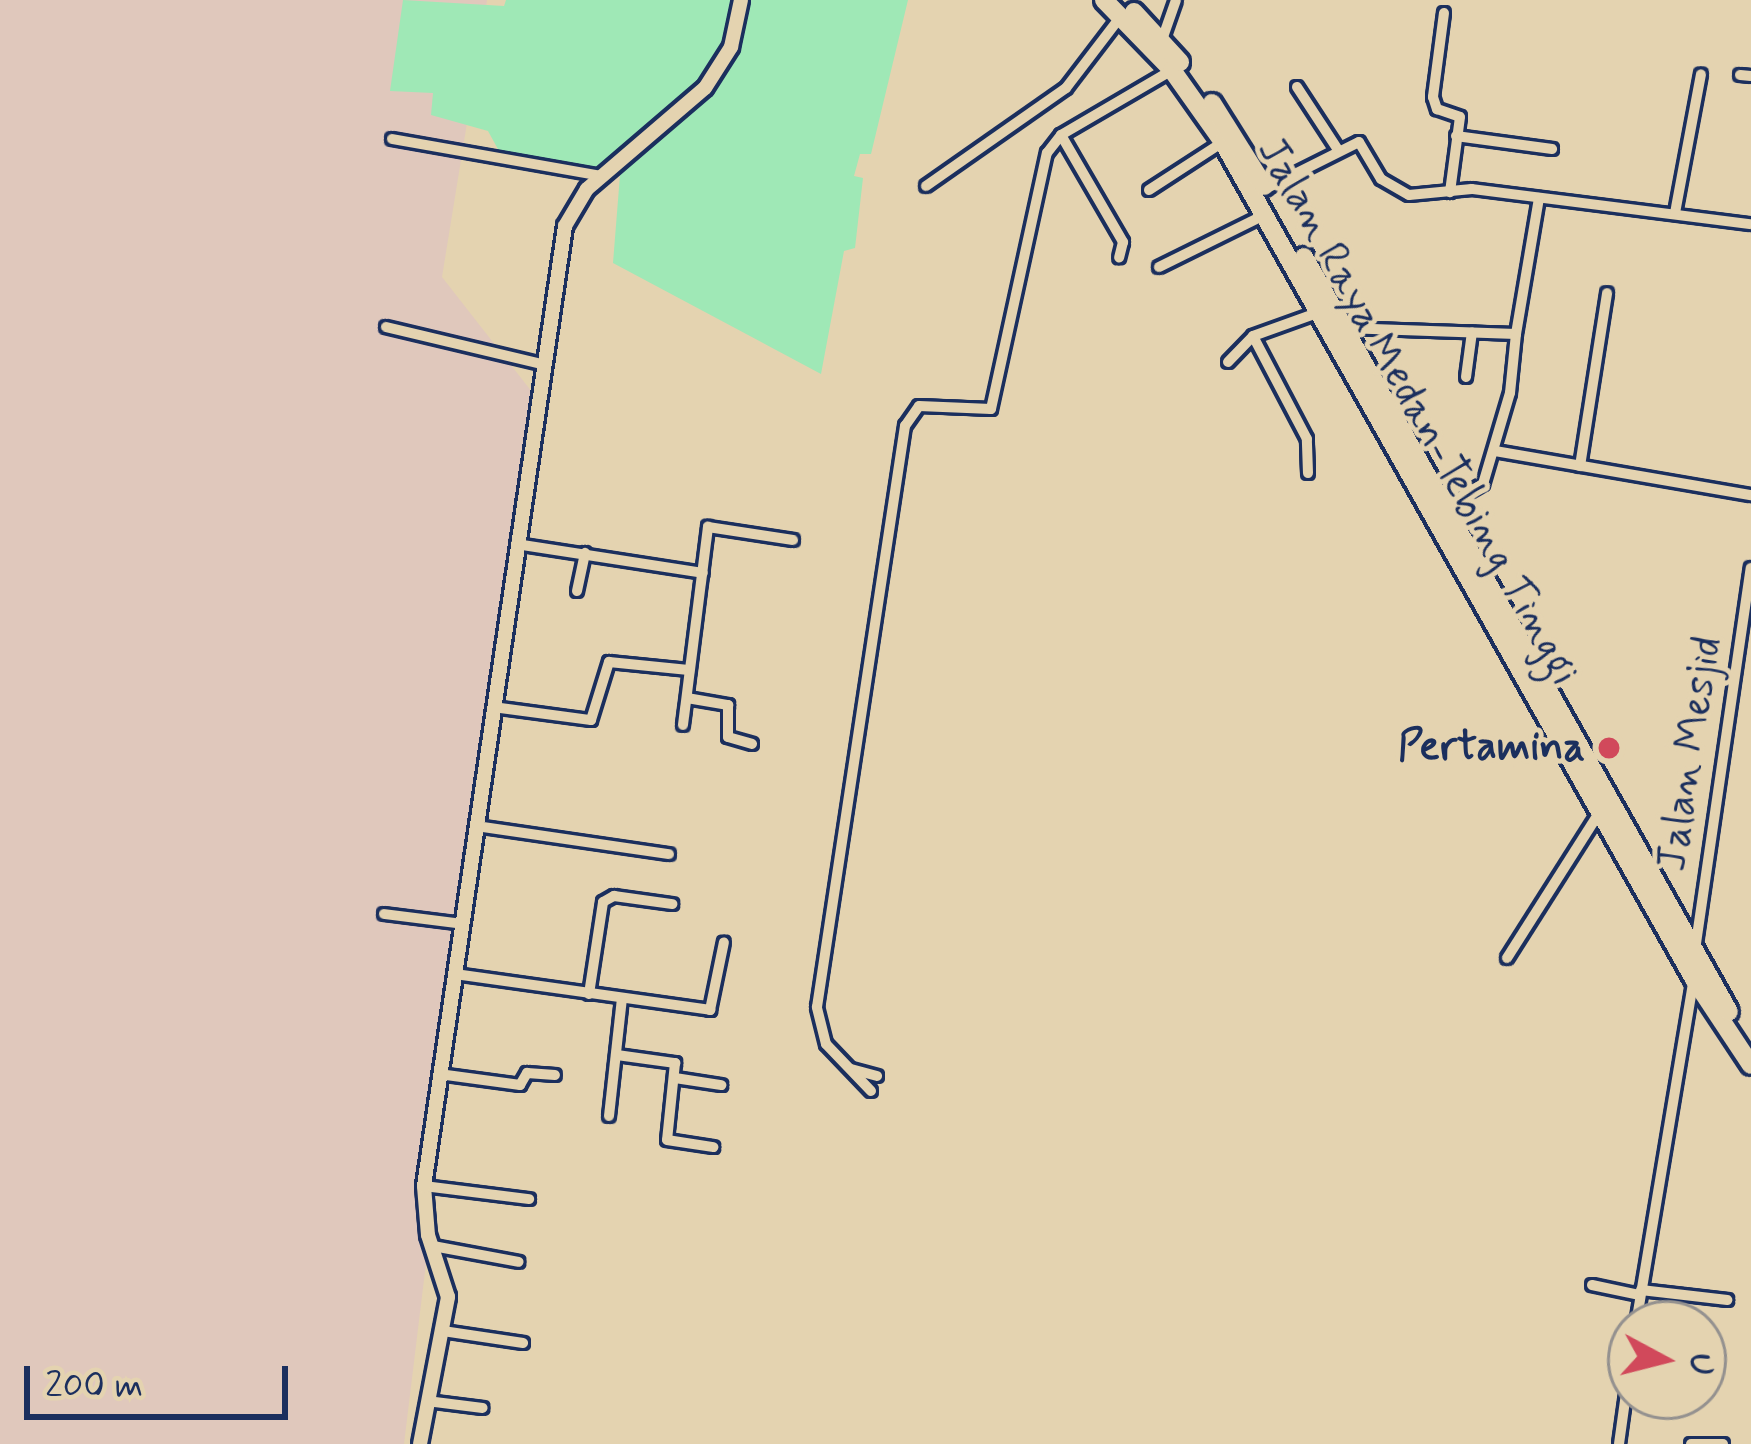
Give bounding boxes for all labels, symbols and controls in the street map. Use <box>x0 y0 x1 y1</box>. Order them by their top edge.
street label: Jalan Raya Medan-Tebing Tinggi <box>1248 135 1586 689</box>
street label: Jalan Mesjid <box>1648 633 1734 875</box>
place label: Pertamina <box>1398 723 1585 773</box>
marker: Pertamina <box>1596 735 1622 761</box>
north arrow <box>1607 1300 1727 1420</box>
scale bar <box>30 1342 294 1416</box>
text: U <box>1677 1351 1723 1377</box>
text: 200 m <box>45 1363 143 1410</box>

